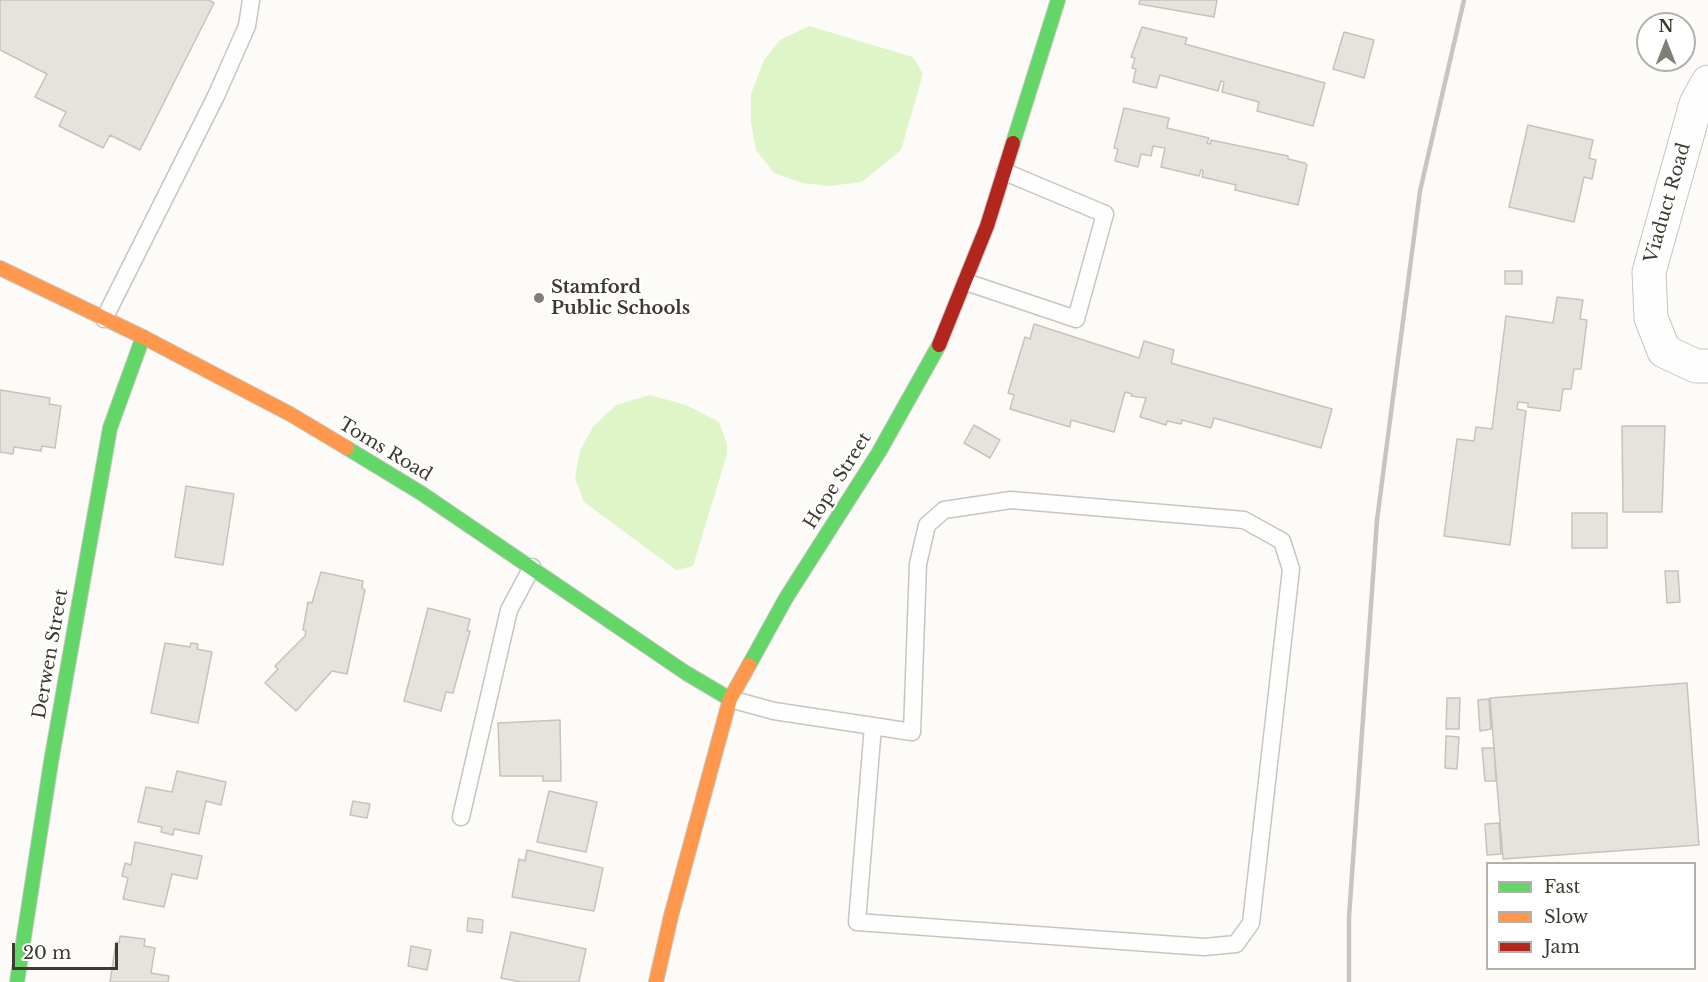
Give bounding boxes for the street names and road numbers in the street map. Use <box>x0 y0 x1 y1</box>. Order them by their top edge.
street label: Viaduct Road <box>1641 141 1695 265</box>
street label: Toms Road <box>335 414 435 486</box>
street label: Hope Street <box>800 429 876 533</box>
street label: Derwen Street <box>29 587 73 721</box>

